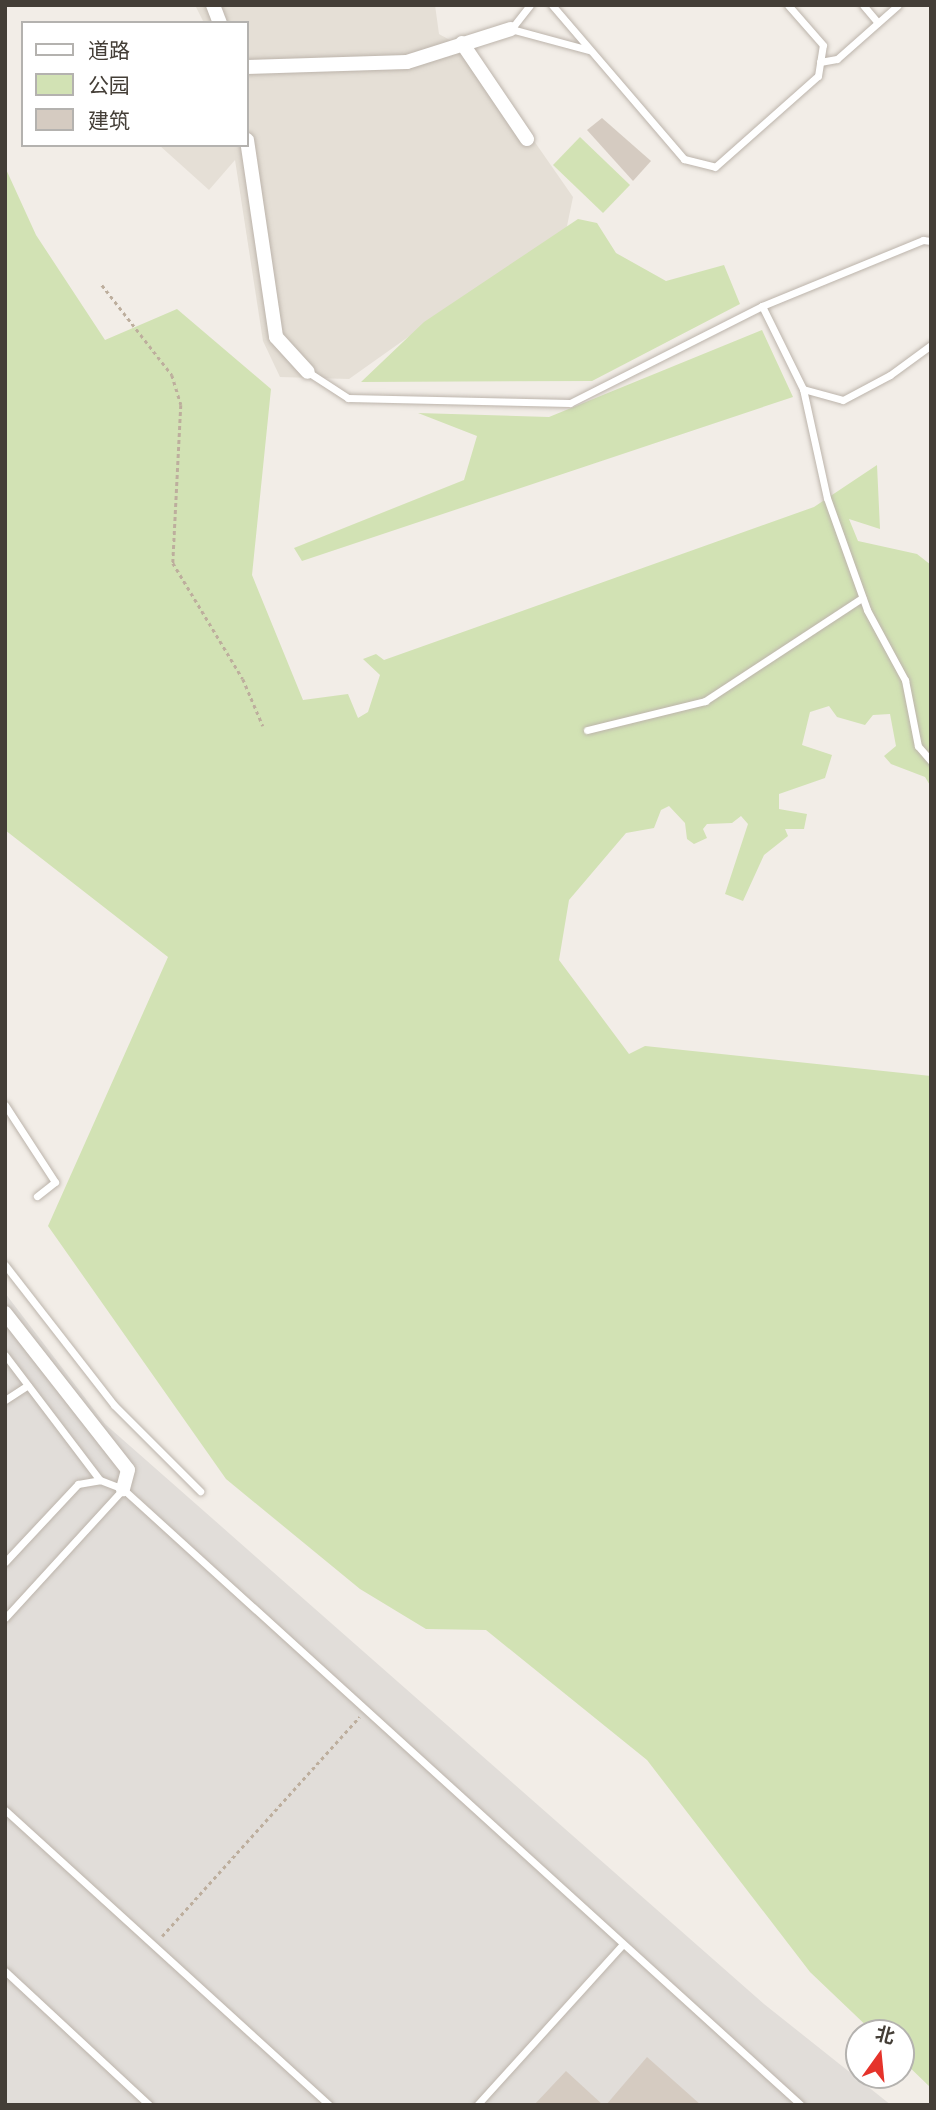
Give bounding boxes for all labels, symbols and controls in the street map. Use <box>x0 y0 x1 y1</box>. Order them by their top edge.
legend <box>21 21 248 147</box>
text: 道路 <box>88 37 130 65</box>
text: 公园 <box>88 72 130 100</box>
text: 建筑 <box>88 107 130 135</box>
north arrow <box>845 2019 915 2089</box>
text: 北 <box>872 2021 897 2051</box>

